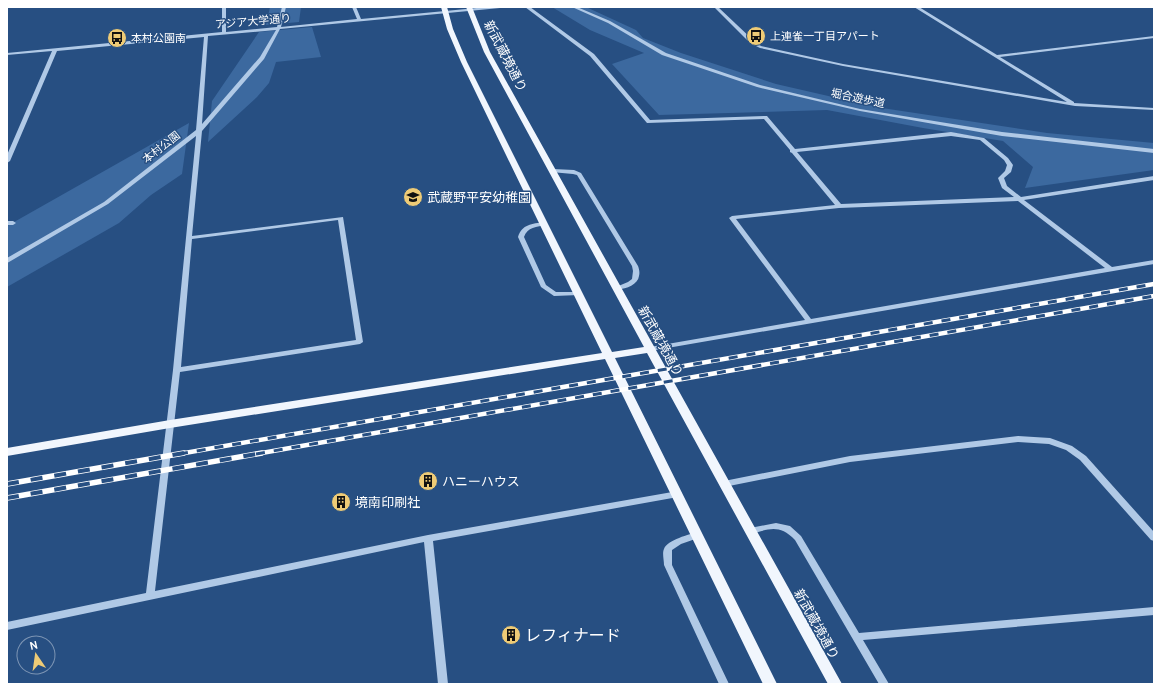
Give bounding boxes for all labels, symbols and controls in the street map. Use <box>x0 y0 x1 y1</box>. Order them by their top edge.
street label: アジア大学通り <box>214 11 292 31</box>
street label: 新武蔵境通り <box>481 18 531 94</box>
bus stop icon: 上連雀一丁目アパート <box>745 25 767 47</box>
bus stop icon: 本村公園南 <box>106 27 128 49</box>
place label: 上連雀一丁目アパート <box>770 29 880 43</box>
place label: 本村公園南 <box>131 31 186 45</box>
street label: 堀合遊歩道 <box>830 85 886 111</box>
street label: 本村公園 <box>139 128 183 166</box>
school or university icon: 武蔵野平安幼稚園 <box>402 186 424 208</box>
place label: 武蔵野平安幼稚園 <box>427 189 531 205</box>
street label: 新武蔵境通り <box>635 303 687 379</box>
building icon: ハニーハウス <box>417 470 439 492</box>
place label: ハニーハウス <box>442 473 520 489</box>
building icon: 境南印刷社 <box>330 491 352 513</box>
place label: 境南印刷社 <box>355 494 420 510</box>
street label: 新武蔵境通り <box>791 586 843 662</box>
building icon: レフィナード <box>500 624 522 646</box>
place label: レフィナード <box>525 626 621 645</box>
north arrow <box>16 635 56 675</box>
text: N <box>28 638 39 653</box>

